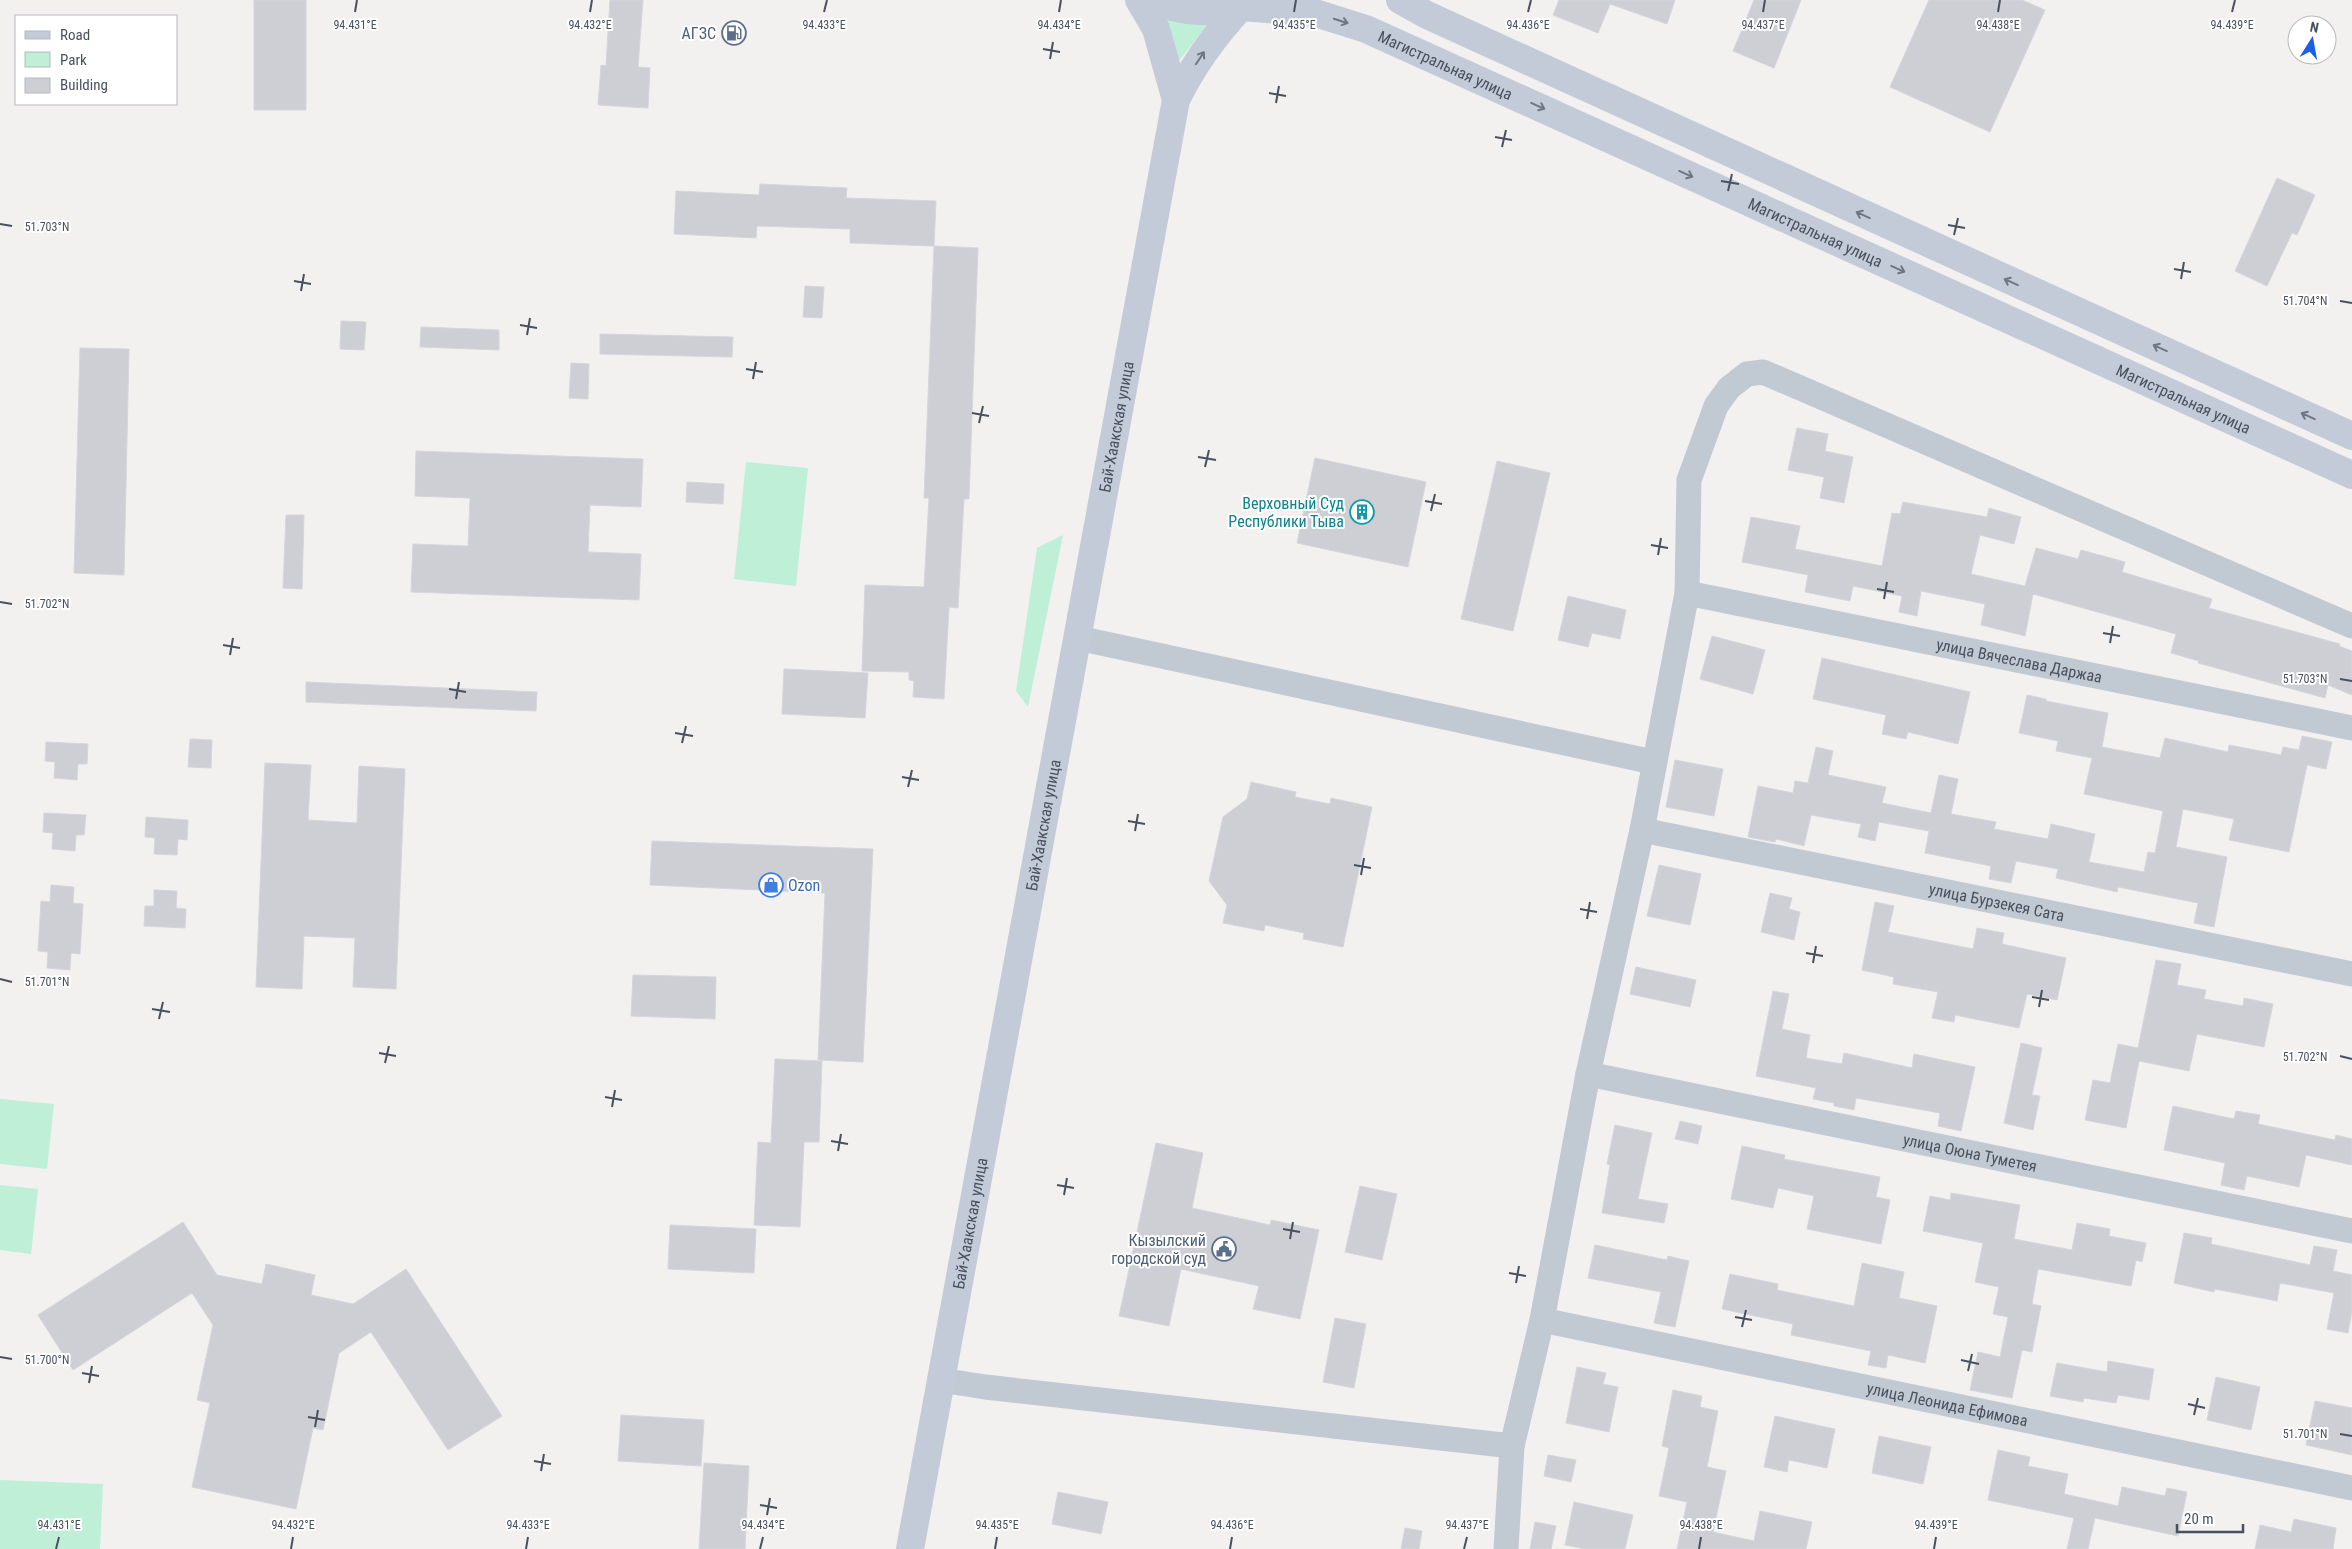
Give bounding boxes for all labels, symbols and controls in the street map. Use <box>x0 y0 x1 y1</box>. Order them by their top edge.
legend <box>15 15 178 105</box>
north arrow <box>2287 15 2337 65</box>
one-way arrow <box>1332 17 1348 26</box>
text: 94.431°E <box>333 18 377 32</box>
text: 94.432°E <box>568 18 612 32</box>
text: 94.433°E <box>802 18 846 32</box>
text: 94.434°E <box>1037 18 1081 32</box>
text: 94.435°E <box>1272 18 1316 32</box>
text: 94.436°E <box>1506 18 1550 32</box>
text: 94.437°E <box>1741 18 1785 32</box>
text: 94.438°E <box>1976 18 2020 32</box>
text: 94.439°E <box>2210 18 2254 32</box>
text: N <box>2309 19 2320 36</box>
fuel station icon: АГЗС <box>721 20 747 46</box>
place label: АГЗС <box>682 24 716 43</box>
text: Road <box>60 26 90 44</box>
street label: Магистральная улица <box>1375 26 1516 104</box>
text: Park <box>60 51 87 69</box>
one-way arrow <box>1195 51 1205 65</box>
text: Building <box>60 76 108 94</box>
one-way arrow <box>1530 102 1545 112</box>
one-way arrow <box>1678 169 1693 179</box>
street label: Магистральная улица <box>1745 194 1886 271</box>
one-way arrow <box>1856 209 1871 219</box>
text: 51.703°N <box>25 220 69 234</box>
one-way arrow <box>1890 265 1905 275</box>
one-way arrow <box>2004 276 2019 286</box>
text: 51.704°N <box>2283 294 2327 308</box>
one-way arrow <box>2152 343 2167 353</box>
street label: Бай-Хаакская улица <box>1095 360 1137 494</box>
street label: Магистральная улица <box>2113 360 2254 437</box>
one-way arrow <box>2301 410 2316 420</box>
place label: Верховный Суд Республики Тыва <box>1228 494 1344 531</box>
building icon: Верховный Суд Республики Тыва <box>1349 499 1375 525</box>
text: 51.702°N <box>25 597 69 611</box>
street label: улица Вячеслава Даржаа <box>1935 634 2104 687</box>
text: 51.703°N <box>2283 672 2327 686</box>
street label: Бай-Хаакская улица <box>1022 758 1064 892</box>
shop icon: Ozon <box>758 872 784 898</box>
place label: Ozon <box>788 876 820 895</box>
street label: улица Бурзекея Сата <box>1927 879 2066 925</box>
text: 51.701°N <box>25 975 69 989</box>
text: 51.702°N <box>2283 1050 2327 1064</box>
street label: улица Оюна Туметея <box>1901 1129 2039 1176</box>
street label: Бай-Хаакская улица <box>948 1156 991 1291</box>
place label: Кызылский городской суд <box>1111 1231 1206 1268</box>
public building icon: Кызылский городской суд <box>1211 1236 1237 1262</box>
text: 51.700°N <box>25 1353 69 1367</box>
street label: улица Леонида Ефимова <box>1865 1378 2030 1430</box>
text: 51.701°N <box>2283 1427 2327 1441</box>
scale bar <box>2177 1502 2243 1534</box>
text: 20 m <box>2184 1510 2214 1528</box>
text: 94.431°E <box>37 1518 81 1532</box>
text: 94.432°E <box>271 1518 315 1532</box>
text: 94.433°E <box>506 1518 550 1532</box>
text: 94.434°E <box>741 1518 785 1532</box>
text: 94.435°E <box>975 1518 1019 1532</box>
text: 94.436°E <box>1210 1518 1254 1532</box>
text: 94.437°E <box>1445 1518 1489 1532</box>
text: 94.438°E <box>1679 1518 1723 1532</box>
text: 94.439°E <box>1914 1518 1958 1532</box>

